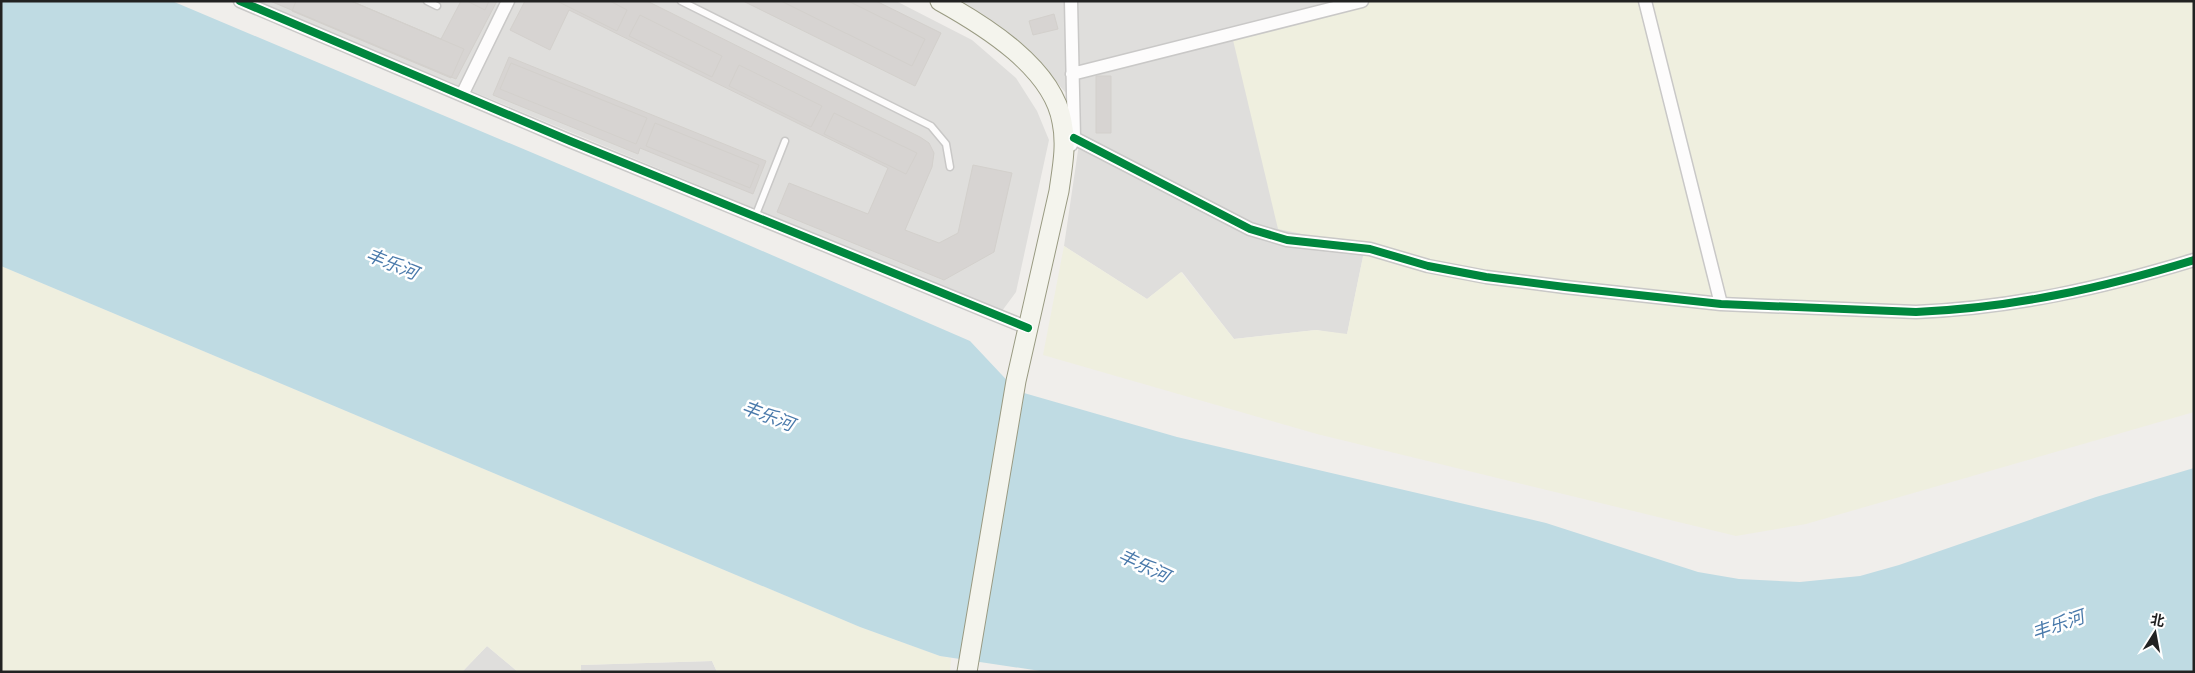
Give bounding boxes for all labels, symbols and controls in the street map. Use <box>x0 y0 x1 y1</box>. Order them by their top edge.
water label: 丰乐河 <box>363 244 424 285</box>
water label: 丰乐河 <box>739 396 800 436</box>
water label: 丰乐河 <box>1115 545 1176 588</box>
water label: 丰乐河 <box>2029 605 2090 643</box>
north arrow <box>2130 608 2180 658</box>
text: 北 <box>2149 611 2166 629</box>

